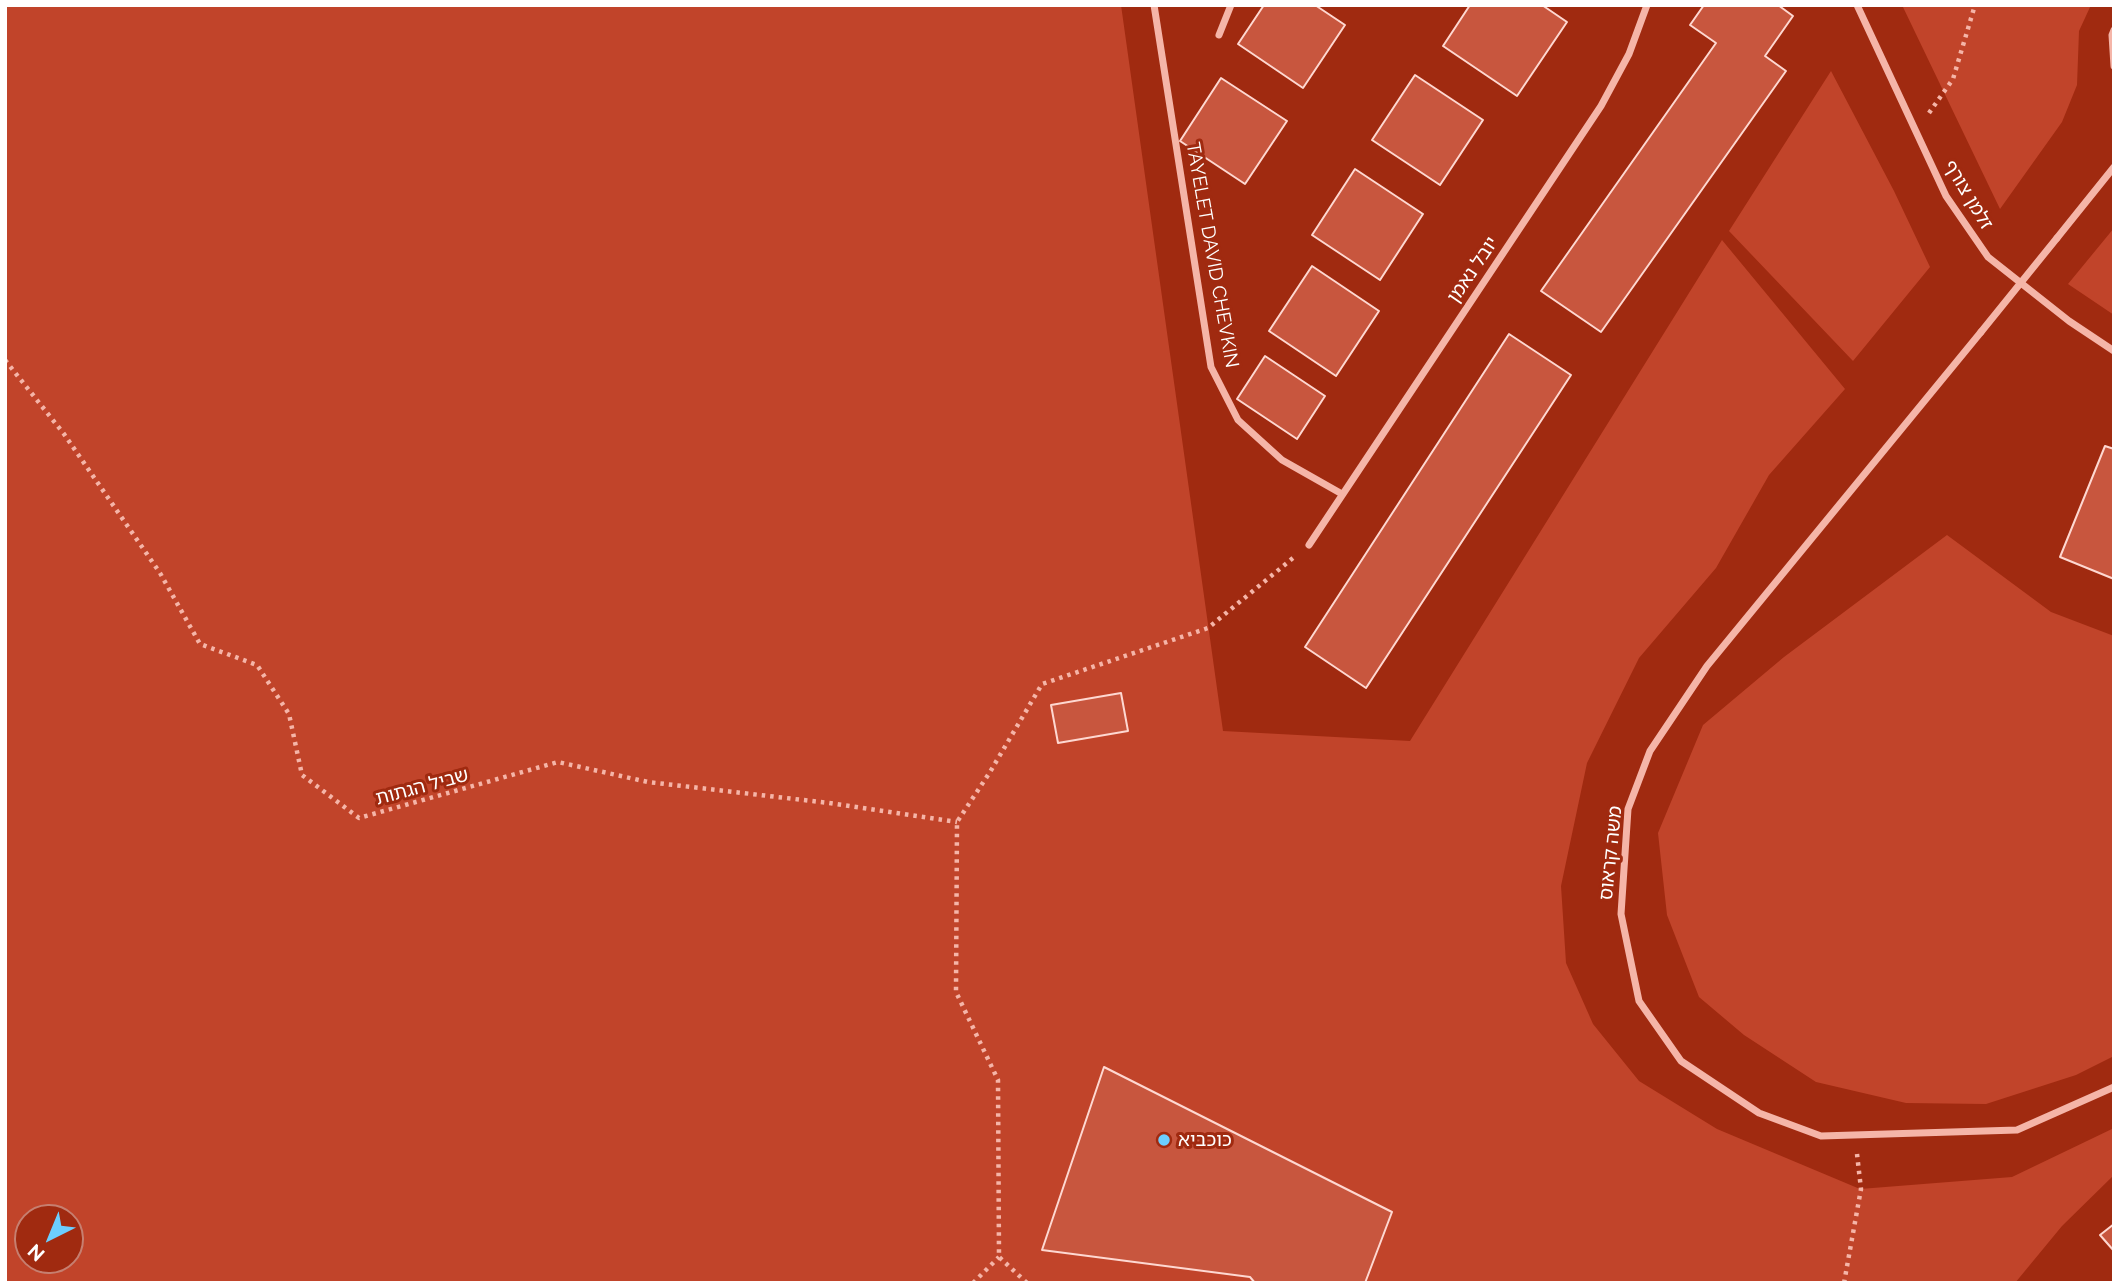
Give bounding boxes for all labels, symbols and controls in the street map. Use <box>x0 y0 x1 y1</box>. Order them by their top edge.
street label: TAYELET DAVID CHEVKIN <box>1181 140 1243 370</box>
street label: זלמן צורף <box>1938 156 1998 234</box>
street label: יובל נאמן <box>1443 233 1503 307</box>
street label: שביל הגתות <box>373 764 471 810</box>
street label: משה קראוס <box>1595 805 1627 901</box>
place label: כוכביא <box>1178 1129 1232 1151</box>
marker: כוכביא <box>1156 1132 1172 1148</box>
north arrow <box>14 1204 84 1274</box>
text: N <box>23 1240 49 1266</box>

